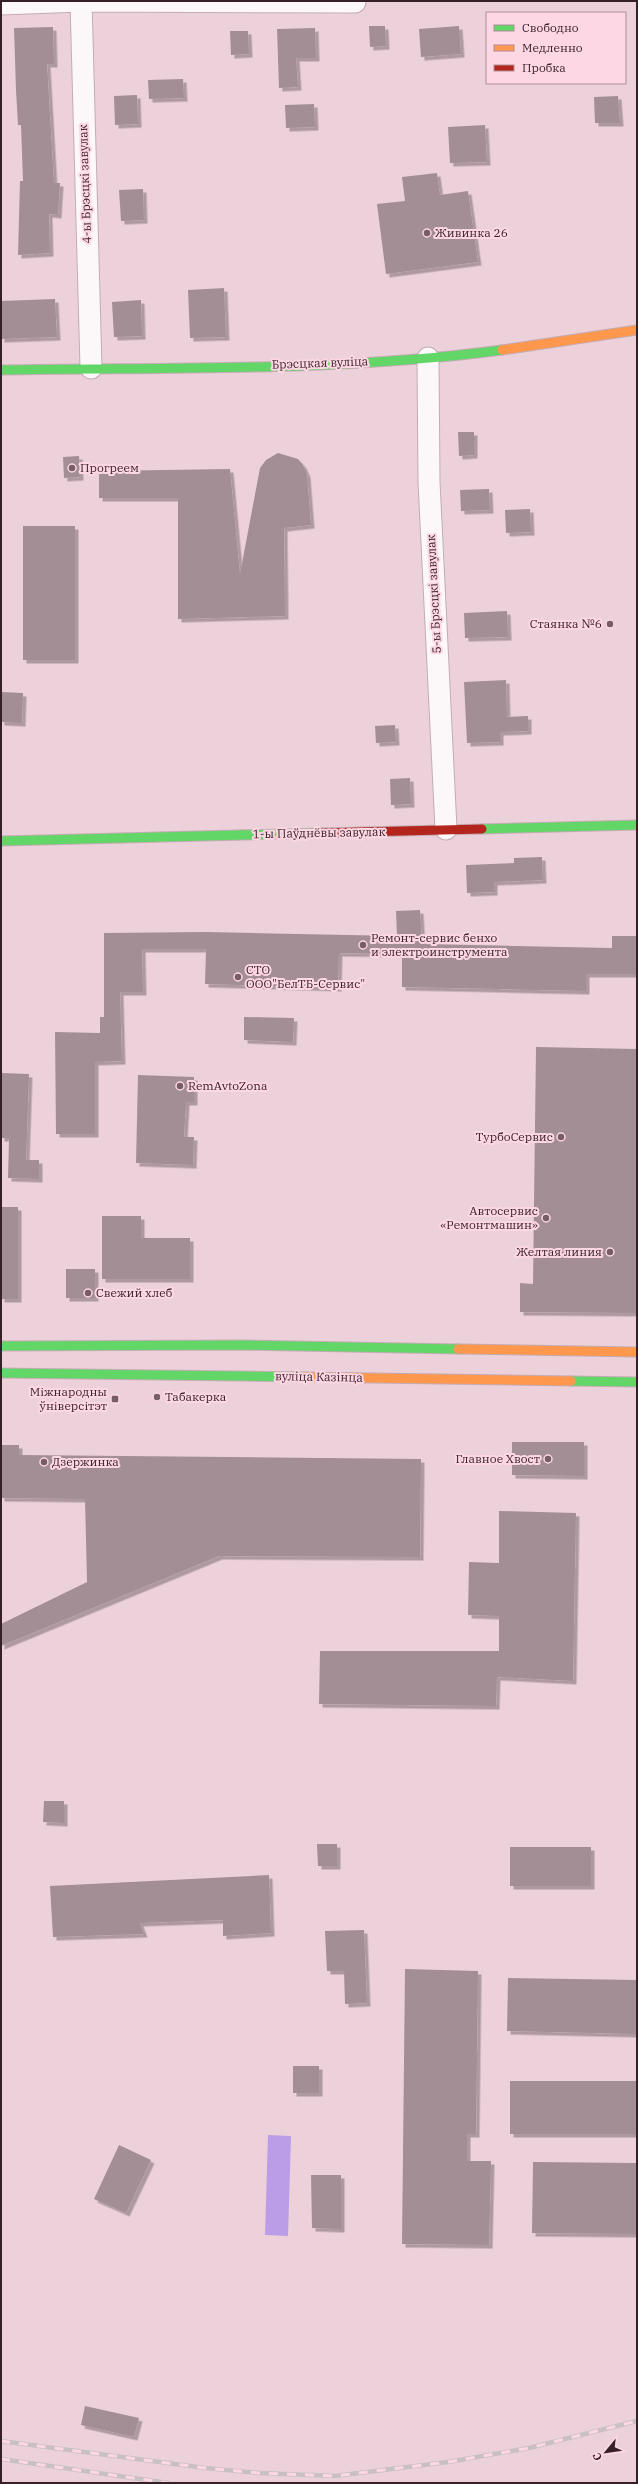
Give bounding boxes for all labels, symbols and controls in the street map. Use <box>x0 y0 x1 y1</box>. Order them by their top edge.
legend <box>486 12 626 84</box>
text: Свободно <box>522 20 579 35</box>
text: Медленно <box>522 40 583 55</box>
text: Пробка <box>522 60 566 75</box>
street label: 4-ы Брэсцкі завулак <box>75 124 94 244</box>
place label: Живинка 26 <box>435 225 508 240</box>
marker: Живинка 26 <box>422 228 432 238</box>
street label: Брэсцкая вуліца <box>271 353 369 372</box>
place label: Прогреем <box>80 460 139 475</box>
marker: Прогреем <box>67 463 77 473</box>
street label: 5-ы Брэсцкі завулак <box>423 534 444 654</box>
place label: Стаянка №6 <box>530 616 602 631</box>
marker: Стаянка №6 <box>605 619 615 629</box>
street label: 1-ы Паўднёвы завулак <box>252 824 386 841</box>
place label: Ремонт-сервис бенхо и электроинструмента <box>371 930 508 959</box>
marker: Ремонт-сервис бенхо и электроинструмента <box>358 940 368 950</box>
place label: СТО ООО"БелТБ-Сервис" <box>246 962 365 991</box>
marker: СТО ООО"БелТБ-Сервис" <box>233 972 243 982</box>
place label: RemAvtoZona <box>188 1078 268 1093</box>
marker: RemAvtoZona <box>175 1081 185 1091</box>
place label: ТурбоСервис <box>475 1129 553 1144</box>
marker: ТурбоСервис <box>556 1132 566 1142</box>
place label: Автосервис «Ремонтмашин» <box>440 1203 538 1232</box>
marker: Автосервис «Ремонтмашин» <box>541 1213 551 1223</box>
place label: Желтая линия <box>516 1244 602 1259</box>
marker: Желтая линия <box>605 1247 615 1257</box>
place label: Свежий хлеб <box>96 1285 173 1300</box>
marker: Свежий хлеб <box>83 1288 93 1298</box>
street label: вуліца Казінца <box>275 1368 363 1385</box>
place label: Міжнародны ўніверсітэт <box>30 1384 107 1413</box>
place label: Табакерка <box>165 1389 227 1404</box>
marker: Табакерка <box>152 1392 162 1402</box>
marker: Міжнародны ўніверсітэт <box>110 1394 120 1404</box>
place label: Главное Хвост <box>455 1451 540 1466</box>
place label: Дзержинка <box>52 1454 119 1469</box>
marker: Главное Хвост <box>543 1454 553 1464</box>
marker: Дзержинка <box>39 1457 49 1467</box>
north arrow <box>586 2432 626 2472</box>
text: С <box>589 2450 605 2463</box>

